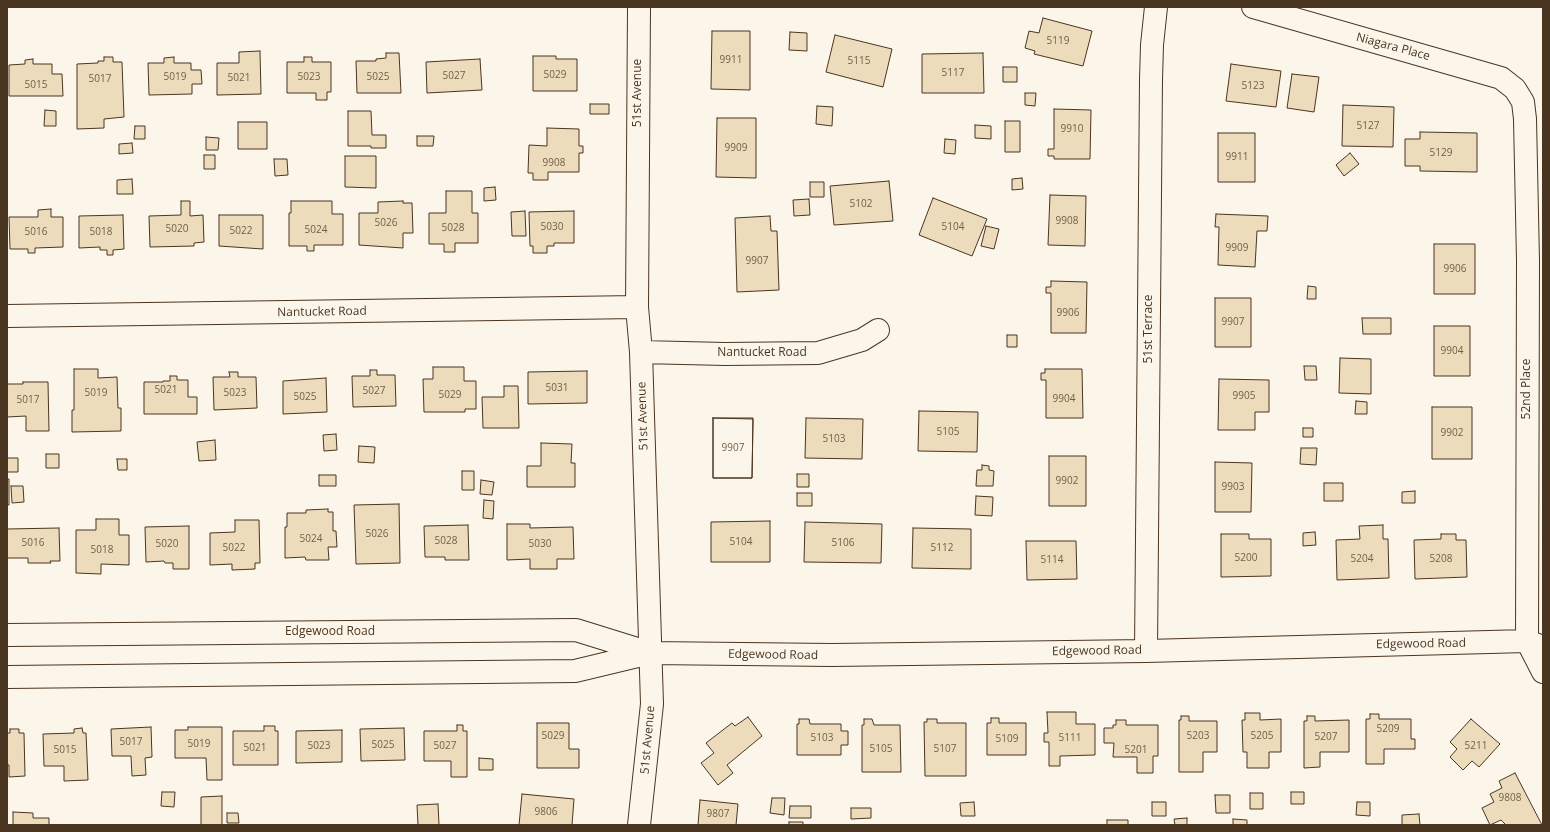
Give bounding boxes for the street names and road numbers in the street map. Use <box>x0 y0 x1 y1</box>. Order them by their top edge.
street label: Niagara Place <box>1354 30 1432 64</box>
street label: 51st Avenue <box>631 59 645 127</box>
street label: 51st Terrace <box>1142 294 1156 364</box>
street label: Nantucket Road <box>277 304 367 320</box>
street label: Nantucket Road <box>717 346 807 360</box>
street label: 52nd Place <box>1520 359 1534 419</box>
street label: 51st Avenue <box>635 381 651 451</box>
street label: Edgewood Road <box>285 625 375 639</box>
street label: Edgewood Road <box>1376 636 1466 652</box>
street label: Edgewood Road <box>1052 643 1142 659</box>
street label: Edgewood Road <box>728 647 818 663</box>
street label: 51st Avenue <box>638 705 658 775</box>

